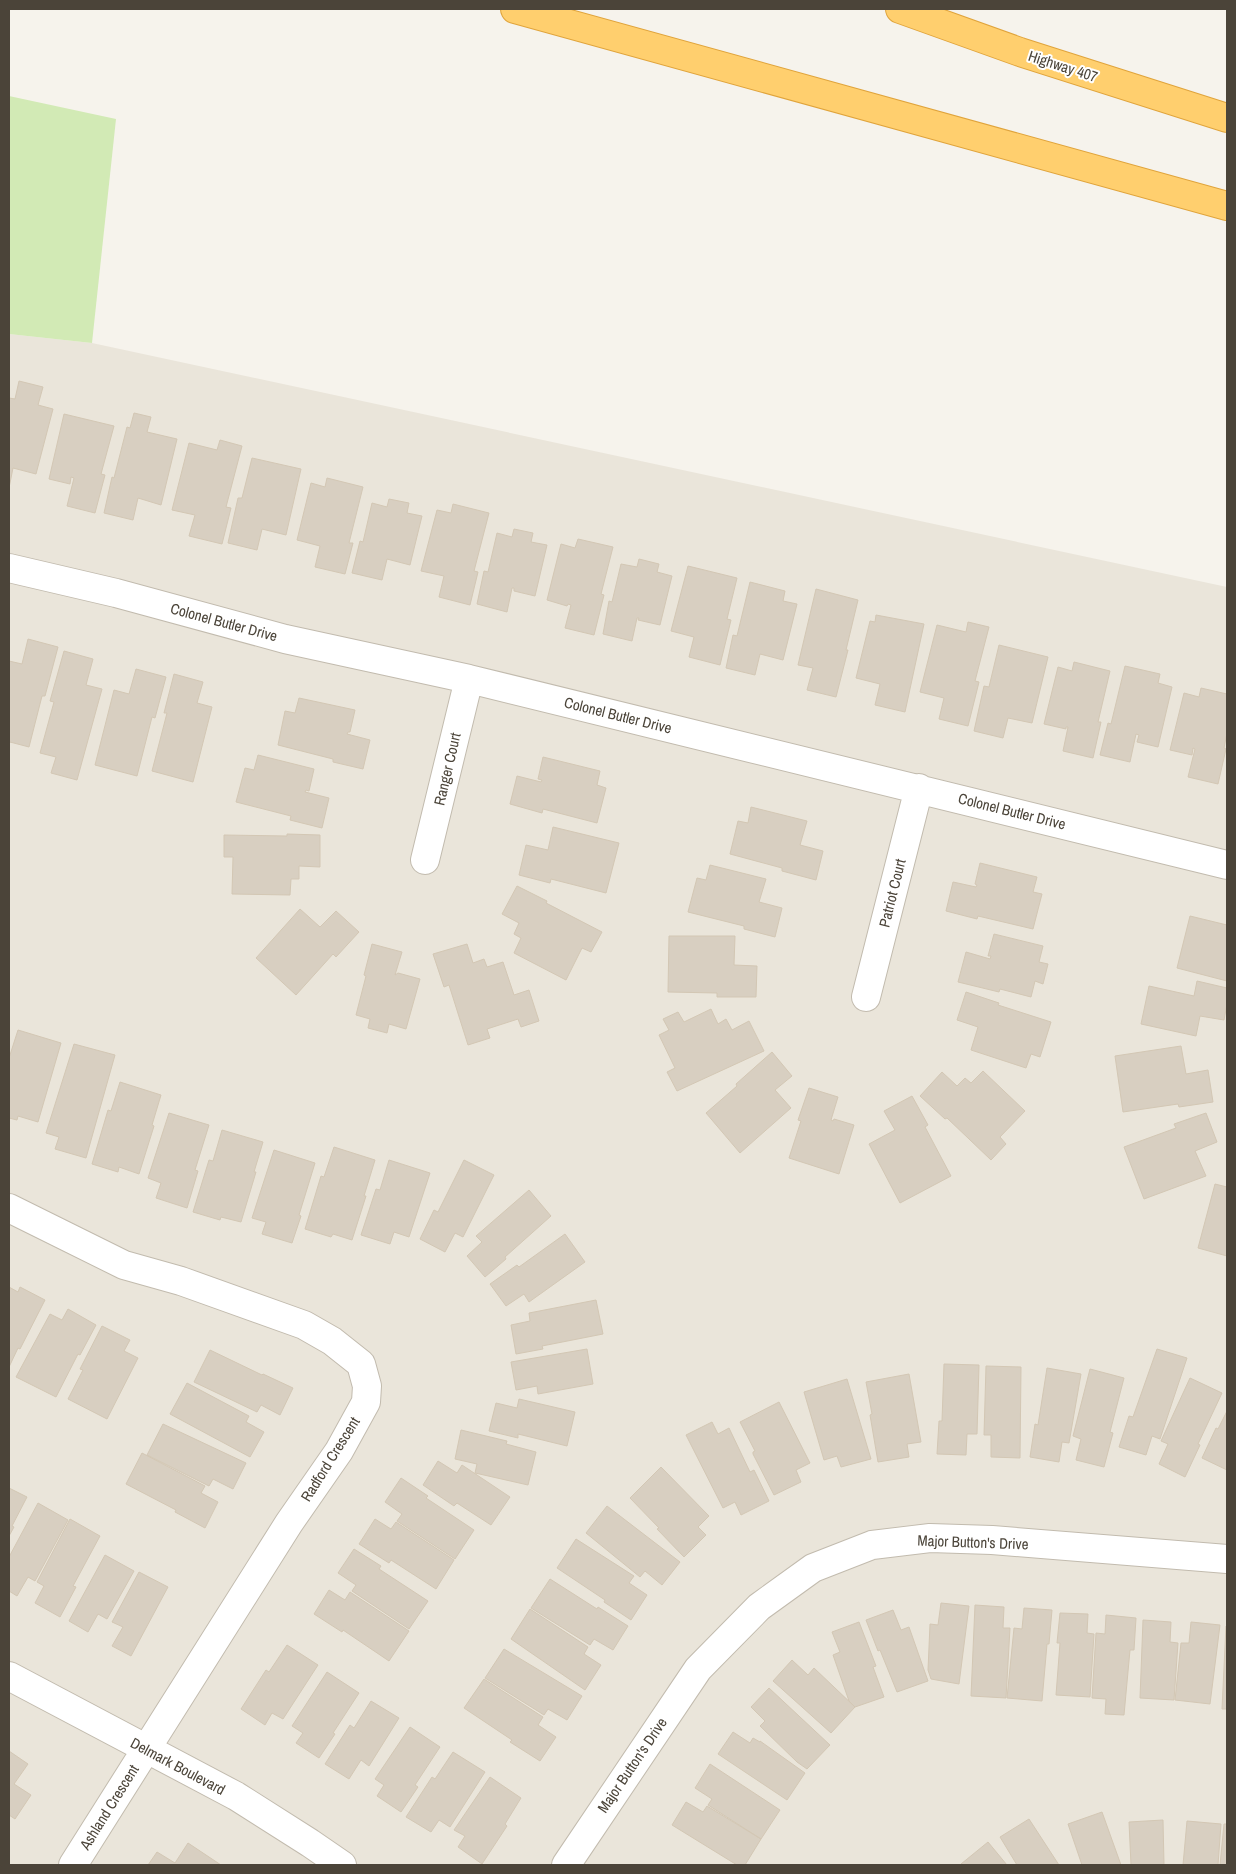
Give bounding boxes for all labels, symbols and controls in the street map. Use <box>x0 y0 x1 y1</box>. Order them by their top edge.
street label: Highway 407 <box>1026 45 1101 87</box>
street label: Colonel Butler Drive <box>168 598 280 646</box>
street label: Colonel Butler Drive <box>562 691 674 739</box>
street label: Ranger Court <box>428 730 466 807</box>
street label: Colonel Butler Drive <box>956 787 1068 835</box>
street label: Patriot Court <box>873 856 911 929</box>
street label: Radford Crescent <box>296 1412 365 1505</box>
street label: Major Button's Drive <box>917 1530 1029 1554</box>
street label: Major Button's Drive <box>592 1713 672 1817</box>
street label: Delmark Boulevard <box>127 1732 229 1800</box>
street label: Ashland Crescent <box>74 1760 144 1855</box>

